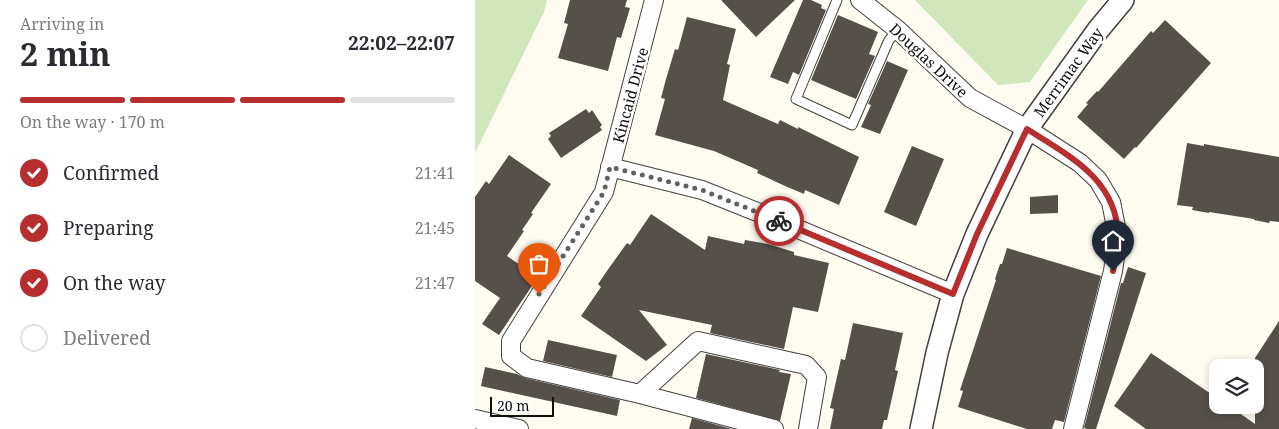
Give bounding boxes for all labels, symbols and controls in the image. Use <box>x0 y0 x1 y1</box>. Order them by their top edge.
text: Arriving in <box>20 13 104 35</box>
street label: Douglas Drive <box>885 18 973 102</box>
street label: Merrimac Way <box>1029 23 1108 121</box>
text: 22:02–22:07 <box>348 30 455 56</box>
text: 2 min <box>20 32 111 75</box>
street label: Kincaid Drive <box>608 45 652 145</box>
text: On the way · 170 m <box>20 111 165 133</box>
icon: check <box>20 159 48 187</box>
text: Confirmed <box>63 160 159 186</box>
text: 21:41 <box>415 162 455 184</box>
courier <box>754 196 804 246</box>
icon: bike <box>765 207 793 235</box>
icon: check <box>20 214 48 242</box>
text: Preparing <box>63 215 153 241</box>
text: 21:45 <box>415 217 455 239</box>
pin <box>1092 220 1134 271</box>
icon: home <box>1099 227 1127 255</box>
pin <box>518 243 560 294</box>
icon: bag <box>525 250 553 278</box>
icon: check <box>20 269 48 297</box>
text: On the way <box>63 270 166 296</box>
text: 21:47 <box>415 272 455 294</box>
text: Delivered <box>63 325 151 351</box>
map controls <box>1209 359 1264 414</box>
button: layers <box>1209 359 1264 414</box>
scale bar <box>490 394 554 417</box>
text: 20 m <box>497 396 530 415</box>

